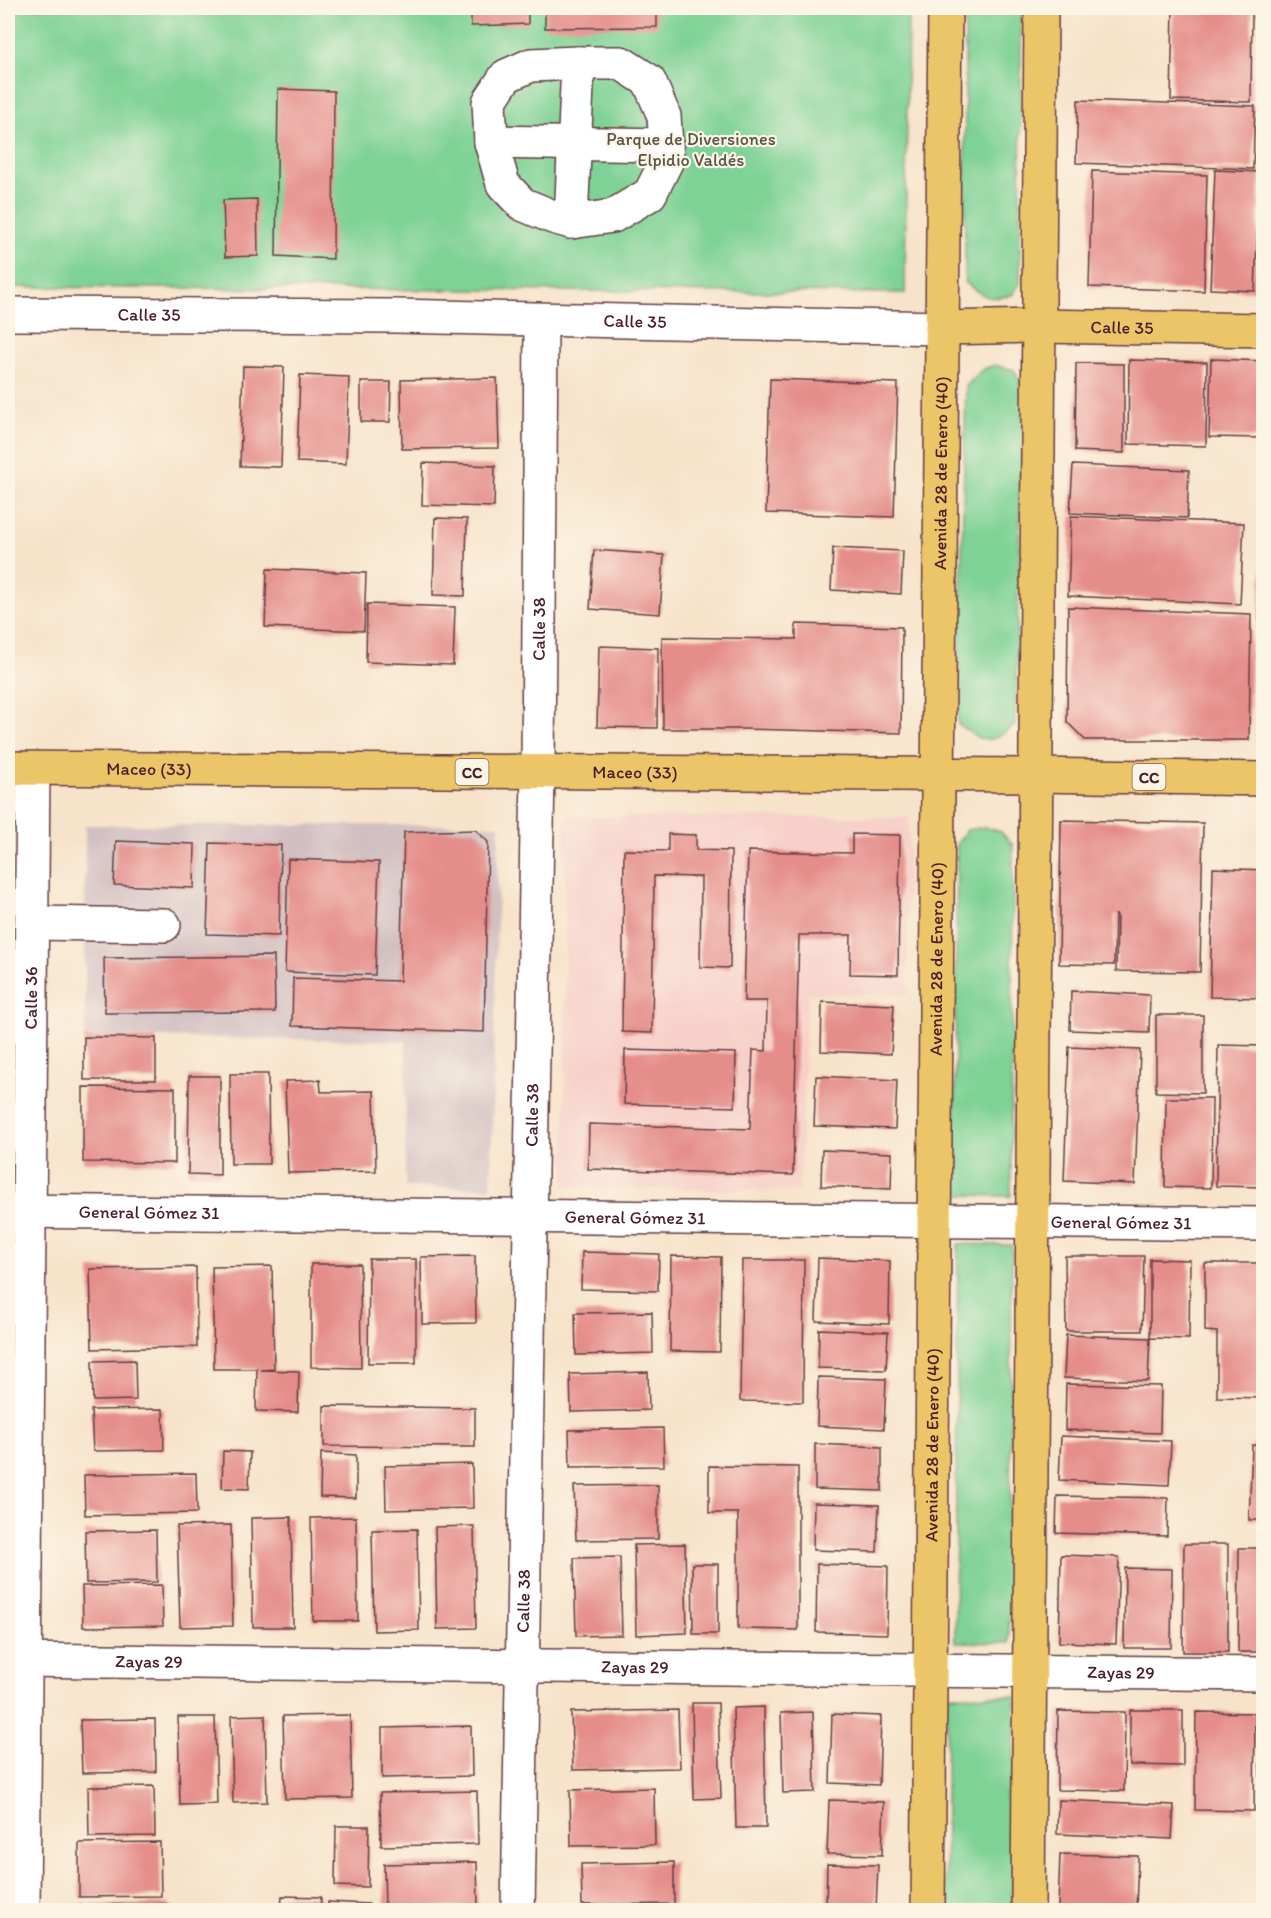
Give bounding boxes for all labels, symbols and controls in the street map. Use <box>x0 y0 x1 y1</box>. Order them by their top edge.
park label: Parque de Diversiones Elpidio Valdés <box>606 128 776 171</box>
street label: Calle 35 <box>117 304 181 326</box>
street label: Calle 35 <box>603 310 667 333</box>
street label: Calle 35 <box>1090 316 1154 339</box>
street label: Avenida 28 de Enero (40) <box>929 376 953 570</box>
street label: Calle 38 <box>528 597 550 661</box>
street label: Maceo (33) <box>106 758 192 780</box>
road number: CC <box>456 759 488 785</box>
street label: Maceo (33) <box>592 761 678 784</box>
road number: CC <box>1132 764 1166 790</box>
street label: Avenida 28 de Enero (40) <box>925 862 948 1056</box>
street label: Calle 36 <box>20 966 42 1030</box>
street label: Calle 38 <box>520 1083 544 1147</box>
street label: General Gómez 31 <box>78 1201 220 1224</box>
street label: General Gómez 31 <box>564 1206 706 1229</box>
street label: General Gómez 31 <box>1050 1211 1191 1234</box>
street label: Avenida 28 de Enero (40) <box>920 1348 944 1542</box>
street label: Calle 38 <box>512 1569 535 1633</box>
street label: Zayas 29 <box>115 1650 183 1673</box>
street label: Zayas 29 <box>601 1656 669 1678</box>
street label: Zayas 29 <box>1087 1661 1155 1684</box>

